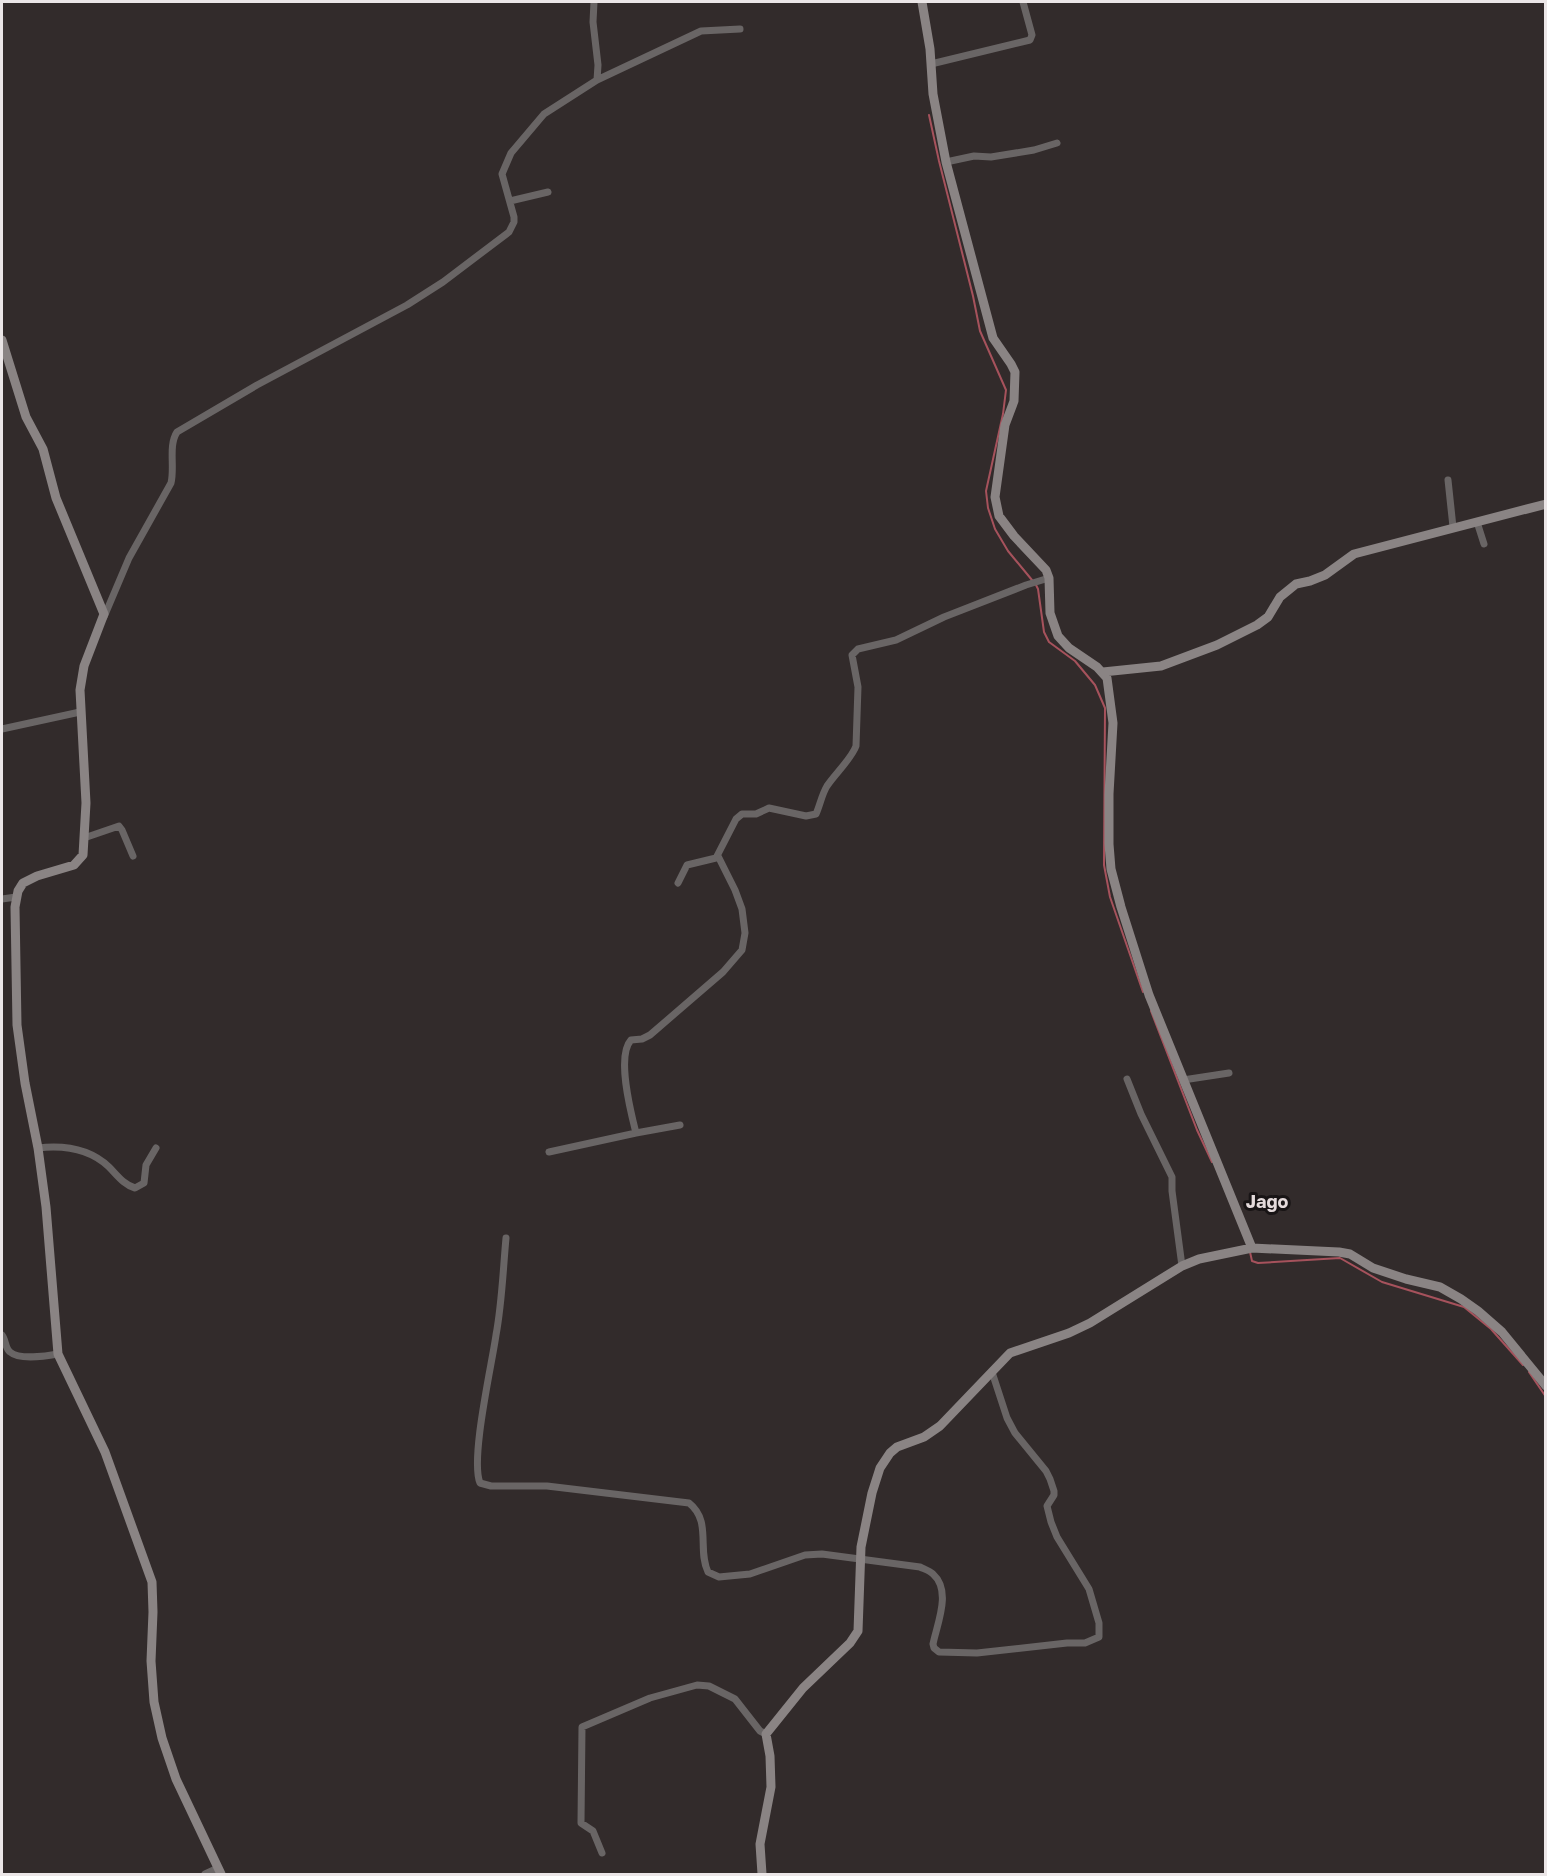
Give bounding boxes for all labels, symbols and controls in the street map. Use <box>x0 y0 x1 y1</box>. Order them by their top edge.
district label: Jago <box>1246 1190 1288 1212</box>

